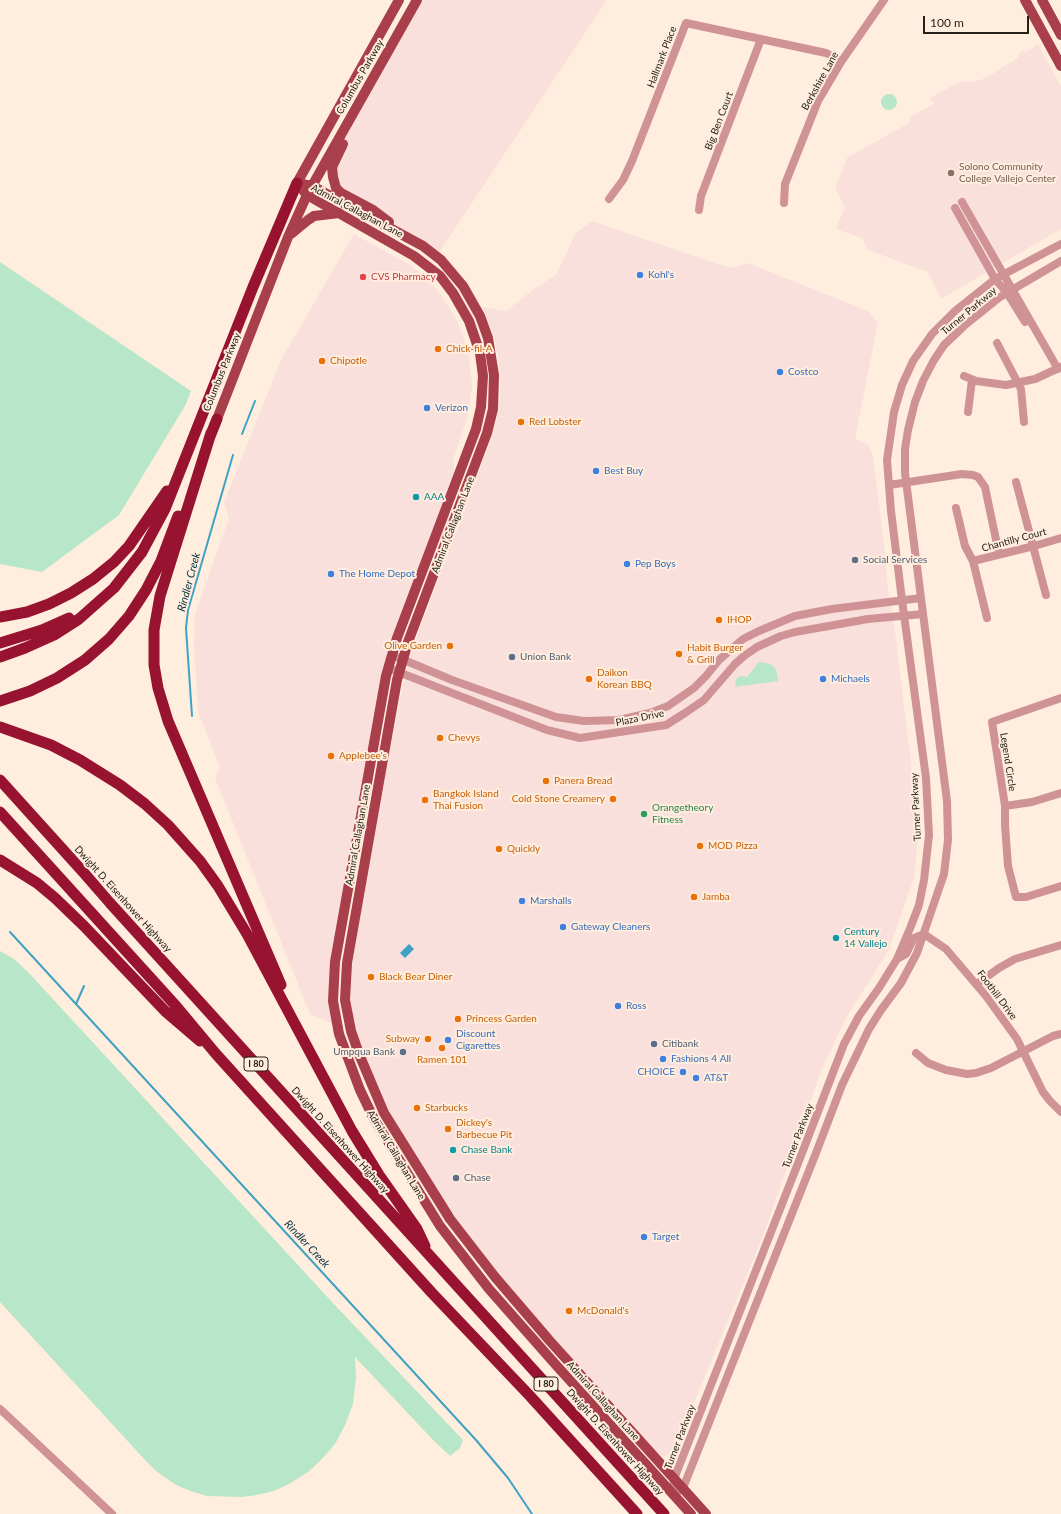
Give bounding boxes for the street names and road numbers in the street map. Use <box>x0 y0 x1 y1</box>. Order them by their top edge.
street label: Hallmark Place <box>645 25 679 89</box>
street label: Columbus Parkway <box>334 38 386 116</box>
street label: Berkshire Lane <box>799 50 841 112</box>
street label: Big Ben Court <box>702 90 736 152</box>
street label: Admiral Callaghan Lane <box>309 182 405 240</box>
street label: Turner Parkway <box>939 284 999 338</box>
street label: Columbus Parkway <box>201 331 243 413</box>
street label: Admiral Callaghan Lane <box>429 475 477 575</box>
street label: Chantilly Court <box>980 526 1048 554</box>
street label: Plaza Drive <box>615 707 665 729</box>
street label: Legend Circle <box>997 732 1019 792</box>
street label: Turner Parkway <box>908 772 924 842</box>
street label: Admiral Callaghan Lane <box>343 783 373 887</box>
street label: Dwight D. Eisenhower Highway <box>72 843 174 955</box>
street label: Foothill Drive <box>974 968 1020 1022</box>
road number: I 80 <box>244 1057 268 1071</box>
street label: Dwight D. Eisenhower Highway <box>289 1084 391 1196</box>
street label: Turner Parkway <box>780 1102 816 1170</box>
street label: Admiral Callaghan Lane <box>364 1108 428 1202</box>
street label: Admiral Callaghan Lane <box>564 1359 642 1443</box>
road number: I 80 <box>534 1377 558 1391</box>
street label: Dwight D. Eisenhower Highway <box>564 1386 666 1498</box>
street label: Turner Parkway <box>662 1403 698 1471</box>

